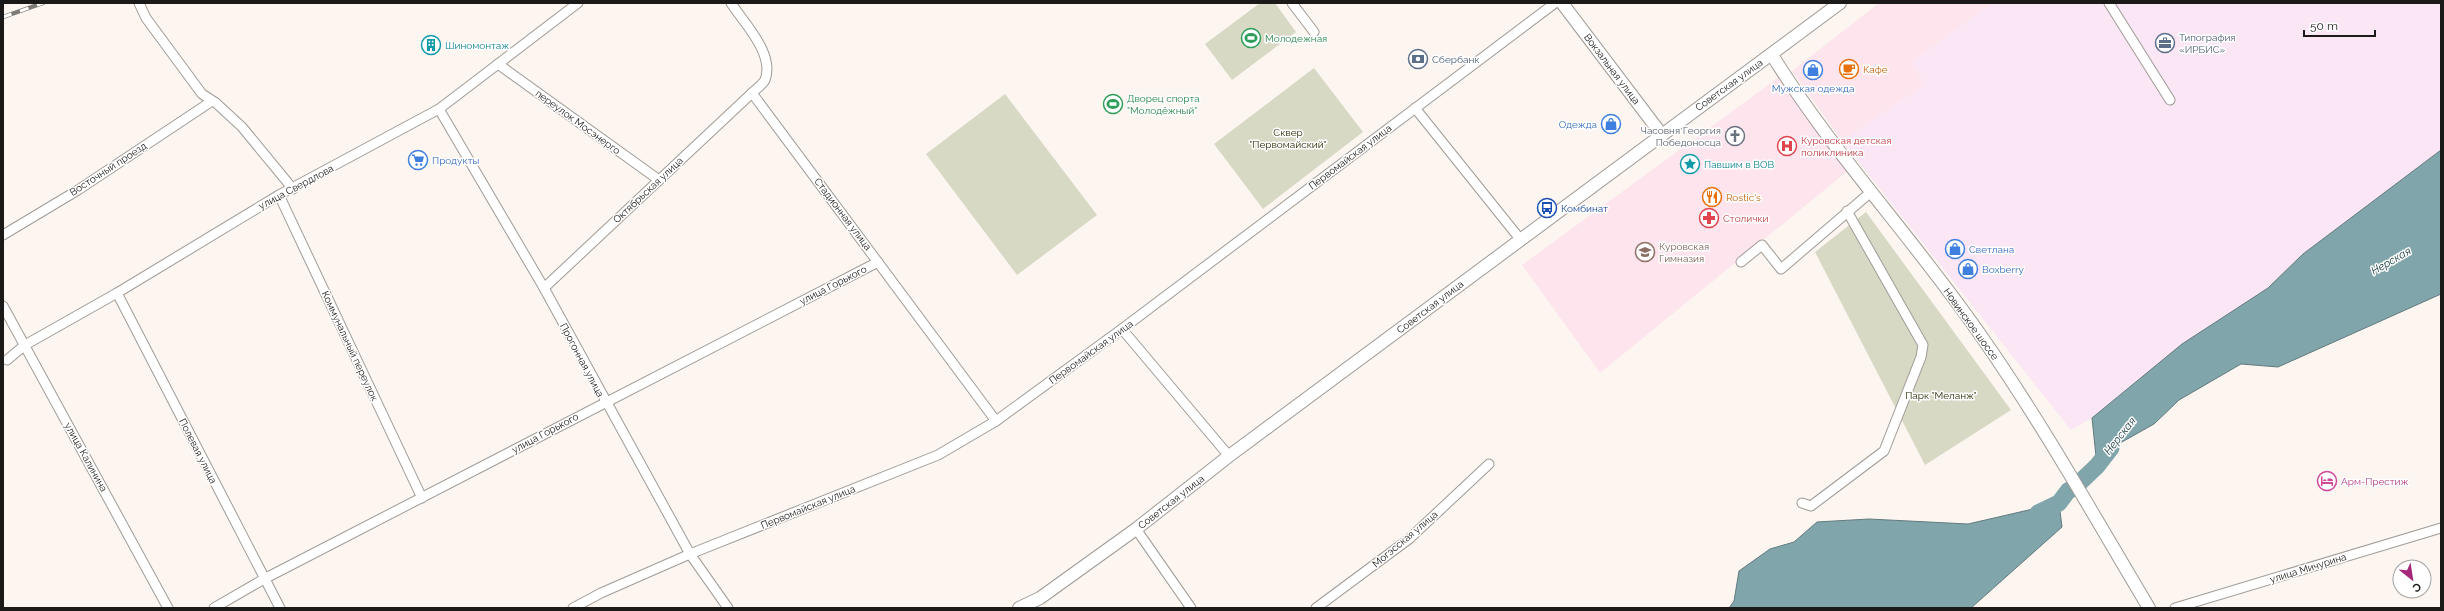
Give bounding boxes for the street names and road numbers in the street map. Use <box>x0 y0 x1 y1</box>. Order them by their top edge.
street label: Вокзальная улица <box>1582 32 1642 106</box>
street label: Советская улица <box>1693 57 1765 113</box>
street label: переулок Мосэнерго <box>534 88 622 156</box>
street label: Первомайская улица <box>1306 122 1394 192</box>
street label: Восточный проезд <box>68 140 149 198</box>
street label: Октябрьская улица <box>611 155 685 225</box>
street label: улица Свердлова <box>257 163 335 211</box>
street label: Стадионная улица <box>812 176 874 252</box>
street label: улица Горького <box>798 263 868 307</box>
street label: Советская улица <box>1394 278 1466 336</box>
street label: Новинское шоссе <box>1941 286 2001 362</box>
street label: Коммунальный переулок <box>320 289 380 403</box>
street label: Первомайская улица <box>1047 318 1135 386</box>
street label: Прогонная улица <box>558 321 606 399</box>
street label: улица Горького <box>510 411 580 455</box>
street label: Полевая улица <box>177 417 219 485</box>
street label: улица Калинина <box>62 421 110 493</box>
street label: Советская улица <box>1136 473 1206 531</box>
street label: Первомайская улица <box>759 483 857 531</box>
street label: Могэсская улица <box>1370 509 1440 569</box>
street label: улица Мичурина <box>2268 551 2348 585</box>

